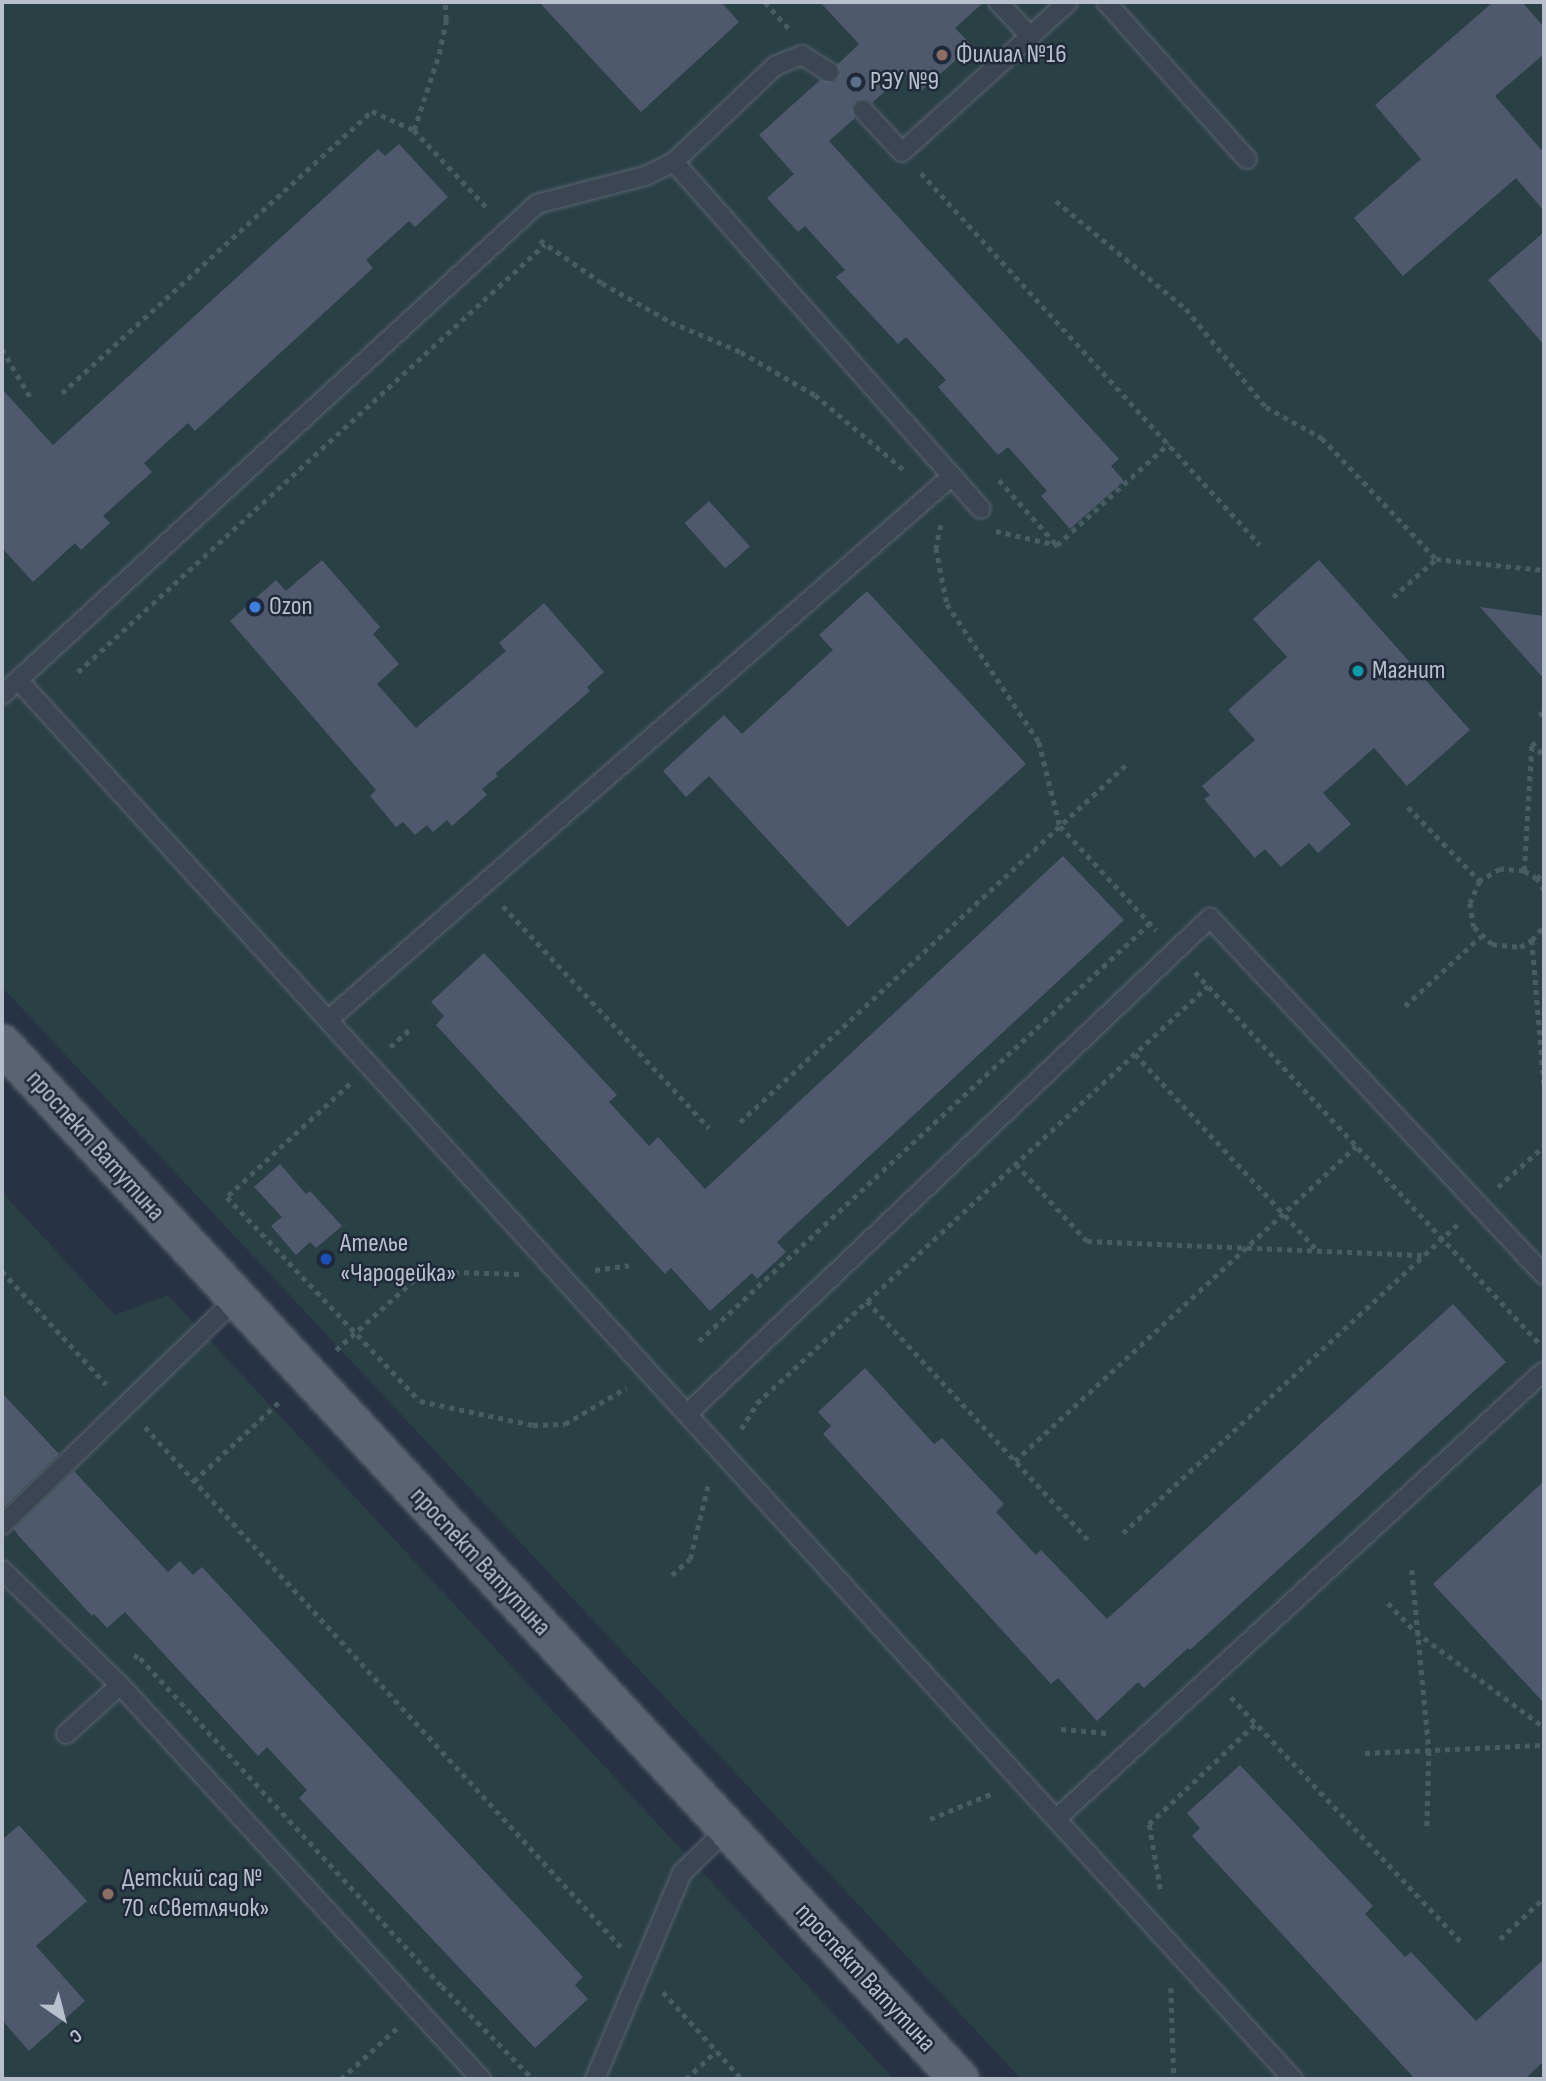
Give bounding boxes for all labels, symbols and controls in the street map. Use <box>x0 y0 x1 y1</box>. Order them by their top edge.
place label: Филиал №16 <box>956 39 1067 71</box>
marker: Филиал №16 <box>934 47 950 63</box>
place label: РЭУ №9 <box>870 66 939 98</box>
marker: РЭУ №9 <box>848 74 864 90</box>
place label: Ozon <box>269 591 313 623</box>
marker: Ozon <box>247 599 263 615</box>
place label: Магнит <box>1372 655 1445 687</box>
marker: Магнит <box>1350 663 1366 679</box>
street label: проспект Ватутина <box>19 1064 171 1228</box>
place label: Ателье «Чародейка» <box>340 1228 456 1290</box>
marker: Ателье «Чародейка» <box>318 1251 334 1267</box>
street label: проспект Ватутина <box>403 1481 557 1643</box>
place label: Детский сад № 70 «Светлячок» <box>122 1863 270 1924</box>
marker: Детский сад № 70 «Светлячок» <box>100 1886 116 1902</box>
street label: проспект Ватутина <box>788 1897 942 2059</box>
north arrow <box>28 1983 98 2053</box>
text: С <box>65 2023 86 2048</box>

